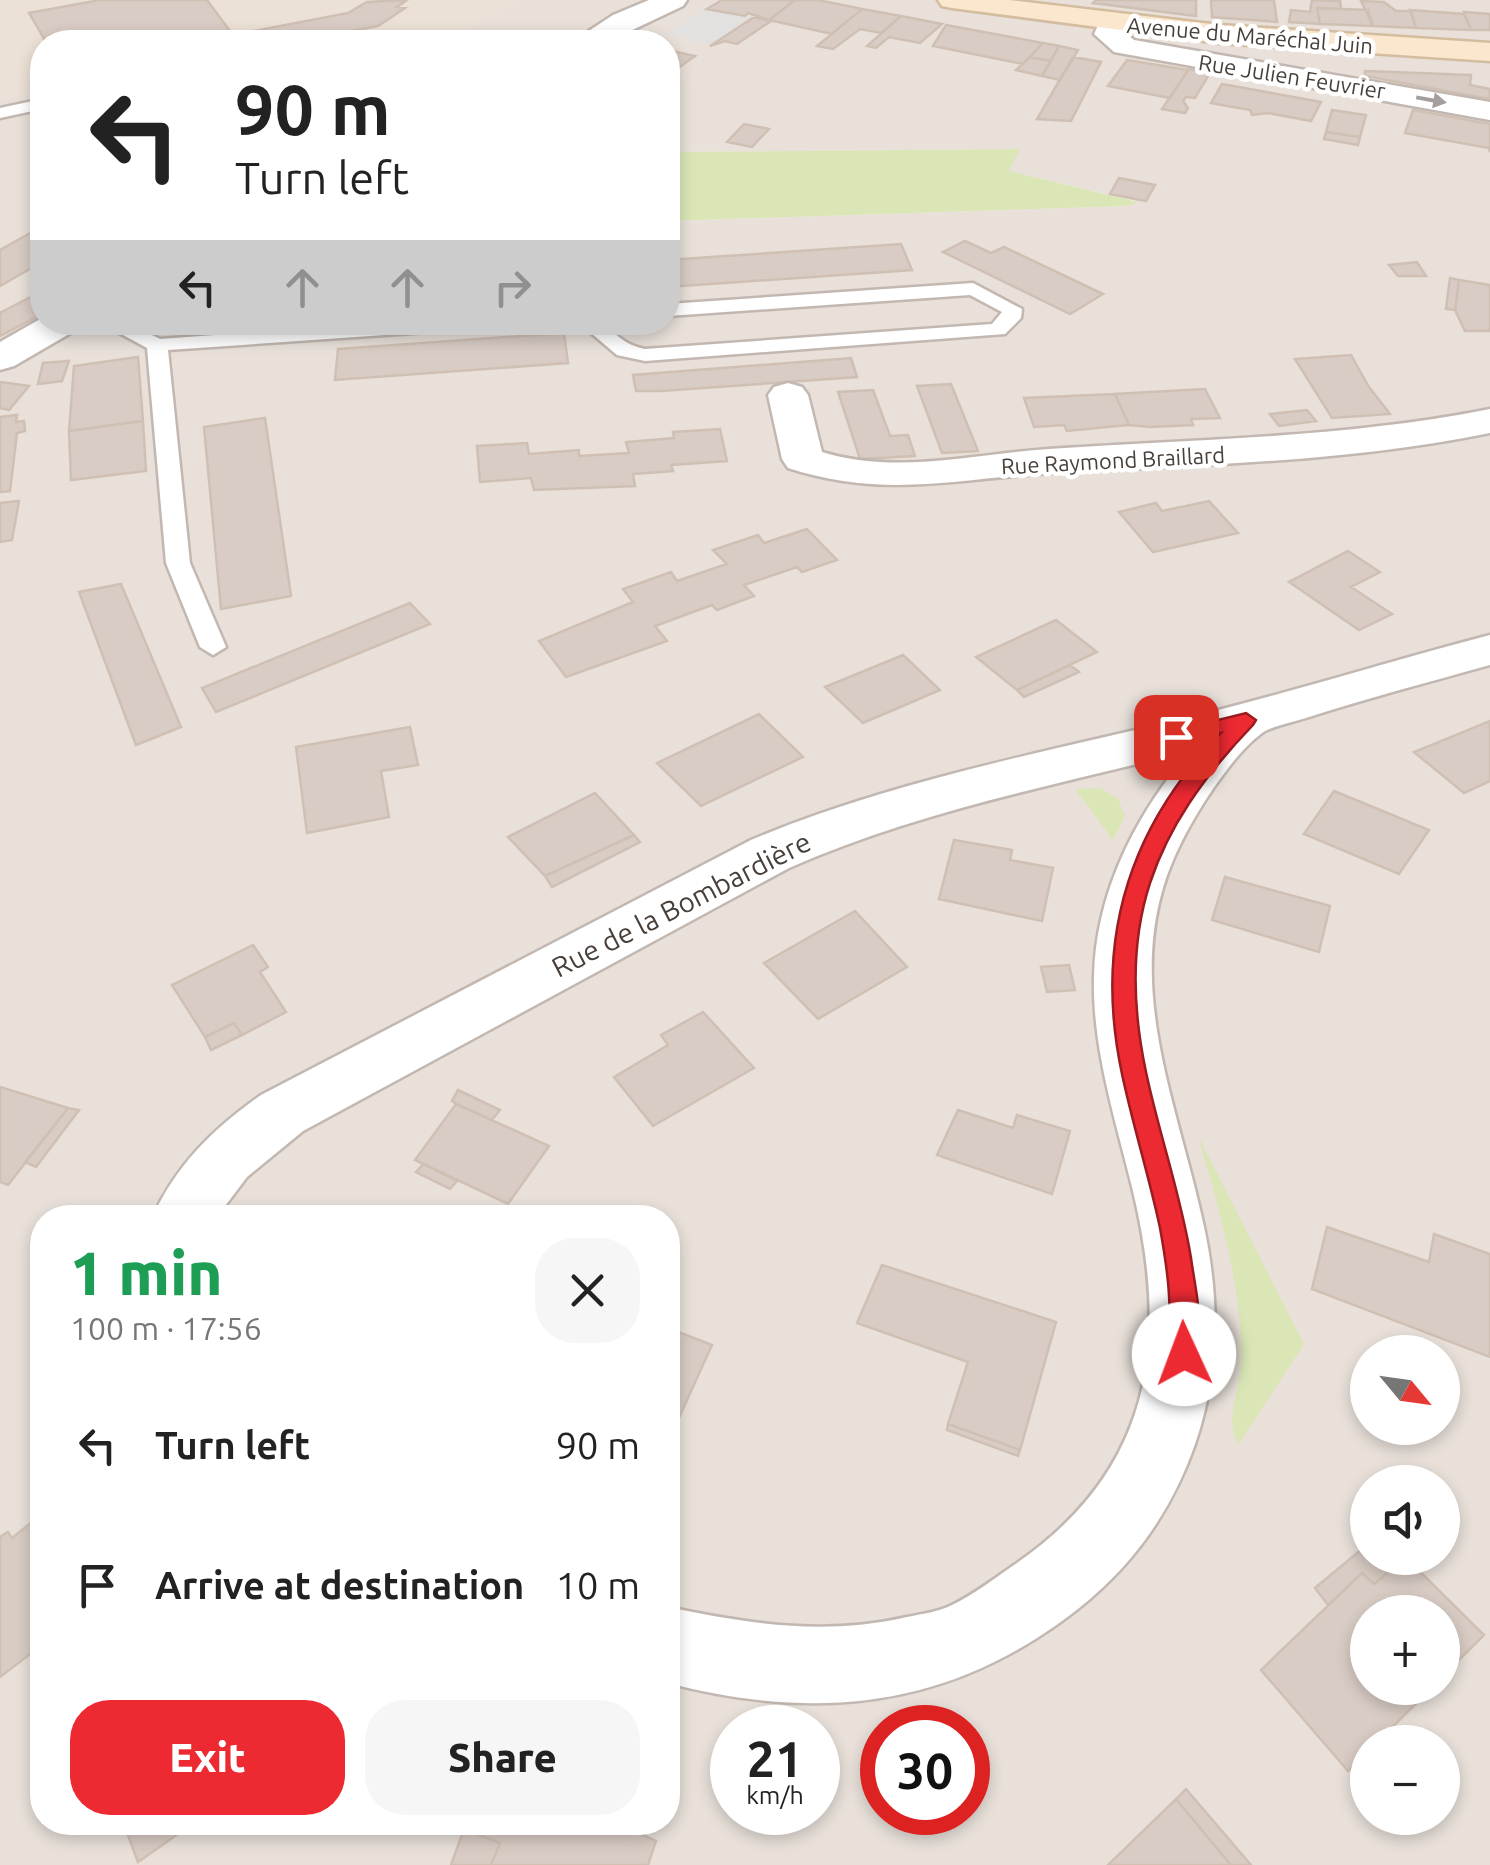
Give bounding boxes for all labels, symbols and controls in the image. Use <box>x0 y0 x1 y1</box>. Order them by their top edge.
street label: Avenue du Maréchal Juin <box>1126 12 1374 58</box>
street label: Rue Julien Feuvrier <box>1197 49 1388 103</box>
icon: left <box>70 70 200 200</box>
text: 90 m <box>235 70 391 148</box>
one-way arrow <box>1416 93 1447 108</box>
text: Turn left <box>235 152 409 203</box>
icon: left <box>170 260 225 315</box>
icon: ahead <box>275 260 330 315</box>
icon: ahead <box>380 260 435 315</box>
icon: right <box>485 260 540 315</box>
street label: Rue Raymond Braillard <box>1000 442 1226 478</box>
pin <box>1134 695 1219 780</box>
icon: arrive <box>1149 710 1204 765</box>
street label: Rue de la Bombardière <box>547 825 815 983</box>
button: close <box>535 1238 640 1343</box>
text: 1 min <box>70 1239 223 1306</box>
position arrow <box>1132 1302 1236 1406</box>
text: 100 m · 17:56 <box>70 1310 262 1346</box>
north arrow <box>1350 1335 1460 1445</box>
map controls <box>1350 1335 1460 1835</box>
icon: left <box>70 1418 125 1473</box>
text: Turn left <box>155 1424 310 1466</box>
text: 90 m <box>556 1424 640 1466</box>
button: sound <box>1350 1465 1460 1575</box>
icon: arrive <box>70 1558 125 1613</box>
text: Arrive at destination <box>155 1564 524 1606</box>
text: 10 m <box>556 1564 640 1606</box>
button: + <box>1350 1595 1460 1705</box>
button: Exit <box>70 1700 345 1815</box>
button: Share <box>365 1700 640 1815</box>
speed limit sign: 30 <box>860 1705 990 1835</box>
button: − <box>1350 1725 1460 1835</box>
text: 21 <box>747 1730 803 1786</box>
text: km/h <box>746 1781 804 1809</box>

